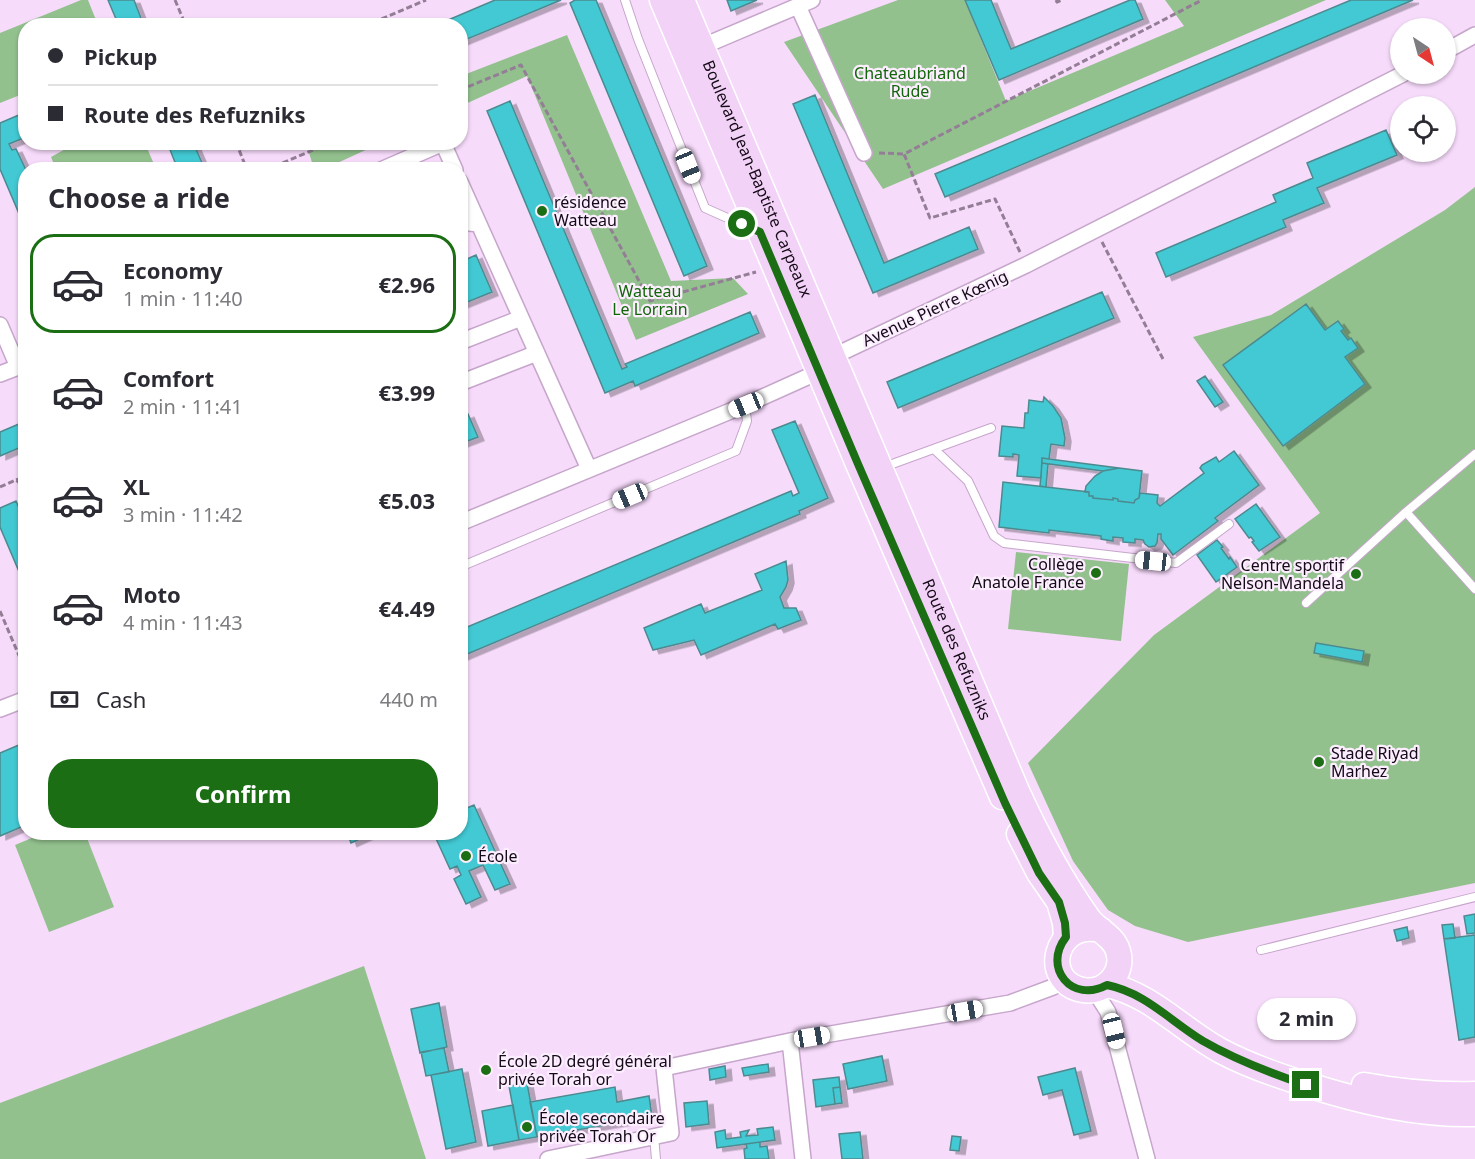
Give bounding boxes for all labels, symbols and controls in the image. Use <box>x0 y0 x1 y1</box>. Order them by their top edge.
north arrow <box>1390 18 1456 84</box>
map controls <box>1390 18 1456 162</box>
text: Pickup <box>84 41 157 71</box>
street label: Boulevard Jean-Baptiste Carpeaux <box>698 57 818 301</box>
park label: Chateaubriand Rude <box>854 62 966 102</box>
button: locate <box>1390 96 1456 162</box>
text: Route des Refuzniks <box>84 99 305 129</box>
car <box>673 146 703 186</box>
text: Choose a ride <box>48 179 230 216</box>
place label: résidence Watteau <box>554 191 627 231</box>
marker: résidence Watteau <box>535 204 549 218</box>
route start <box>728 210 755 237</box>
text: Economy <box>123 255 222 285</box>
icon: car <box>51 257 105 311</box>
street label: Avenue Pierre Kœnig <box>859 265 1011 351</box>
text: €2.96 <box>378 269 435 299</box>
park label: Watteau Le Lorrain <box>612 280 688 320</box>
text: 1 min · 11:40 <box>123 285 243 312</box>
text: Comfort <box>123 363 214 393</box>
icon: car <box>51 365 105 419</box>
text: €3.99 <box>378 377 435 407</box>
car <box>726 390 766 420</box>
text: 2 min · 11:41 <box>123 393 243 420</box>
text: XL <box>123 471 150 501</box>
icon: car <box>51 473 105 527</box>
car <box>610 481 650 511</box>
text: €5.03 <box>378 485 435 515</box>
text: 3 min · 11:42 <box>123 501 243 528</box>
car <box>1134 550 1172 572</box>
place label: Collège Anatole France <box>972 553 1084 593</box>
place label: Centre sportif Nelson-Mandela <box>1221 554 1345 594</box>
marker: Collège Anatole France <box>1089 566 1103 580</box>
marker: Centre sportif Nelson-Mandela <box>1349 567 1363 581</box>
street label: Route des Refuzniks <box>917 575 997 723</box>
text: Moto <box>123 579 181 609</box>
icon: car <box>51 581 105 635</box>
text: €4.49 <box>378 593 435 623</box>
text: 4 min · 11:43 <box>123 609 243 636</box>
icon: cash <box>48 683 81 716</box>
text: Cash <box>96 684 146 714</box>
text: 440 m <box>380 686 438 713</box>
place label: Stade Riyad Marhez <box>1331 742 1419 782</box>
marker: Stade Riyad Marhez <box>1312 755 1326 769</box>
button: Confirm <box>48 759 438 828</box>
place label: École <box>478 845 517 867</box>
marker: École <box>459 849 473 863</box>
callout: 2 min <box>1256 998 1356 1040</box>
car <box>946 999 984 1023</box>
text: 2 min <box>1279 1005 1334 1032</box>
car <box>1101 1011 1127 1051</box>
car <box>793 1025 831 1049</box>
place label: École 2D degré général privée Torah or <box>498 1050 672 1090</box>
marker: École 2D degré général privée Torah or <box>479 1063 493 1077</box>
route end <box>1292 1071 1319 1098</box>
place label: École secondaire privée Torah Or <box>539 1107 665 1147</box>
marker: École secondaire privée Torah Or <box>520 1120 534 1134</box>

